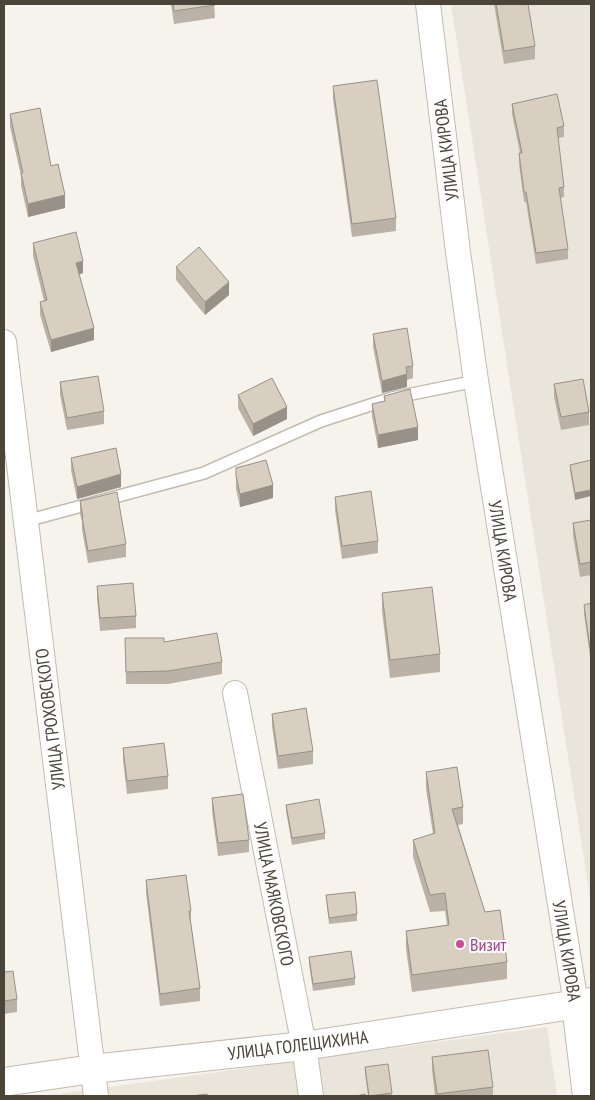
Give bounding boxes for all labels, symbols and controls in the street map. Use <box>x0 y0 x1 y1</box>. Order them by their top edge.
street label: УЛИЦА КИРОВА <box>428 98 464 202</box>
street label: УЛИЦА КИРОВА <box>484 499 522 604</box>
street label: УЛИЦА ГРОХОВСКОГО <box>30 647 70 791</box>
street label: УЛИЦА МАЯКОВСКОГО <box>249 820 299 968</box>
street label: УЛИЦА КИРОВА <box>548 899 586 1004</box>
place label: Визит <box>470 933 507 956</box>
marker: Визит <box>454 938 466 950</box>
street label: УЛИЦА ГОЛЕЩИХИНА <box>227 1025 370 1065</box>

